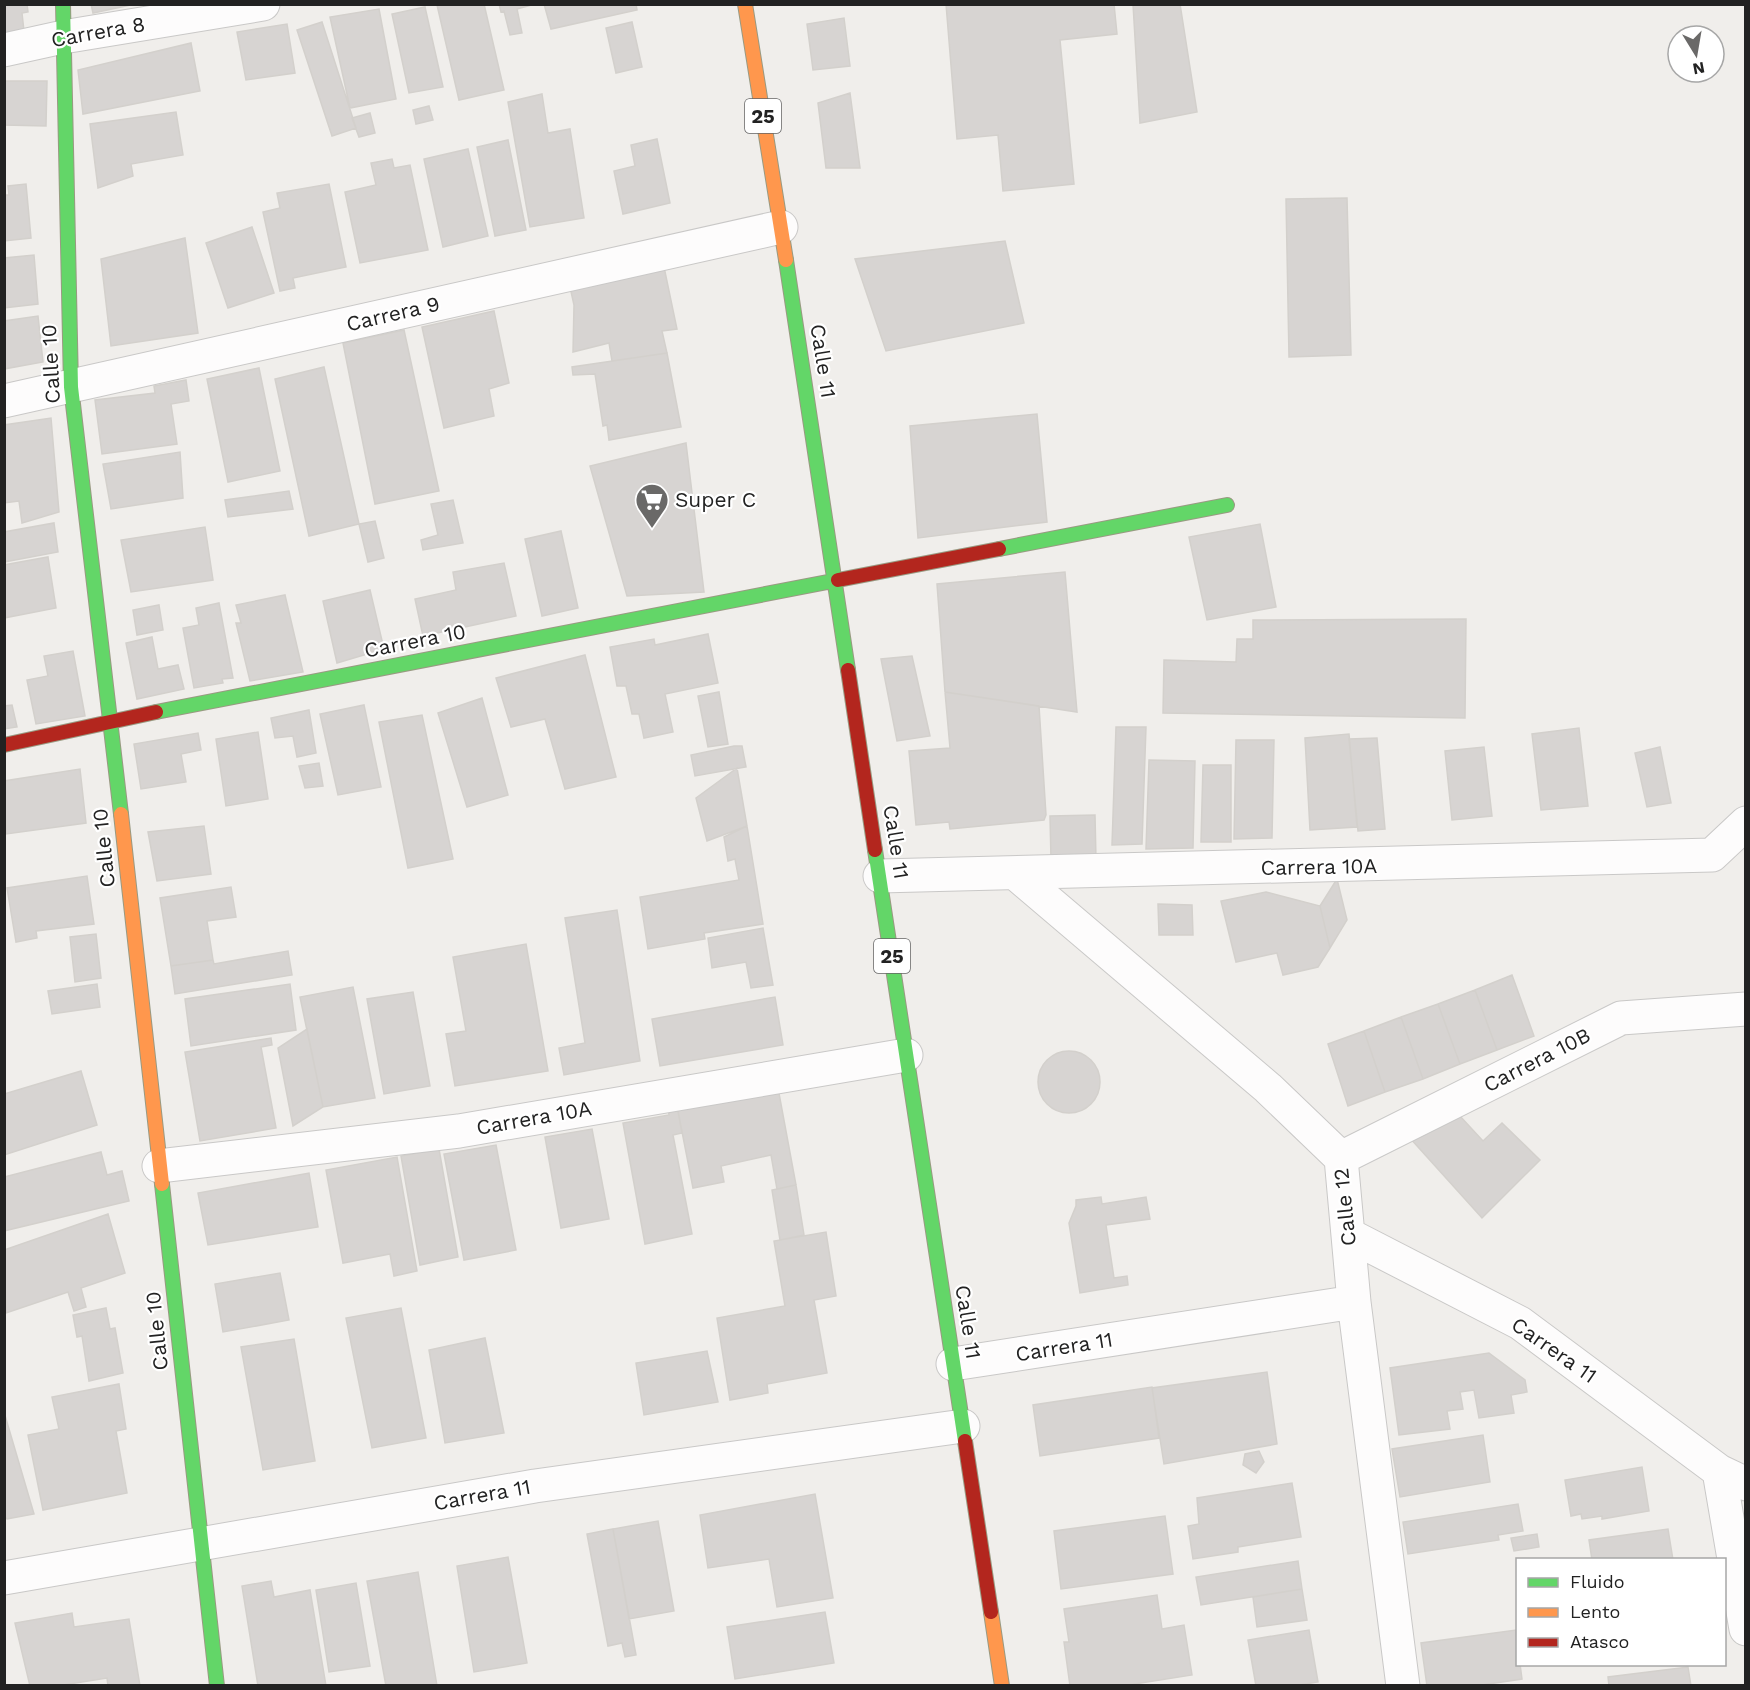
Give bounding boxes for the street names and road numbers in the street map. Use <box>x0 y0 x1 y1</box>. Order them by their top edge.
street label: Carrera 8 <box>49 11 147 52</box>
road number: 25 <box>745 99 781 133</box>
street label: Carrera 9 <box>344 291 442 336</box>
street label: Calle 11 <box>805 322 842 400</box>
street label: Calle 10 <box>36 324 65 404</box>
street label: Carrera 10 <box>362 618 468 663</box>
street label: Calle 11 <box>878 803 915 881</box>
street label: Calle 10 <box>87 807 120 889</box>
street label: Carrera 10A <box>1260 853 1378 880</box>
road number: 25 <box>874 939 910 973</box>
street label: Carrera 10B <box>1479 1022 1594 1097</box>
street label: Carrera 10A <box>474 1095 594 1140</box>
street label: Calle 12 <box>1328 1167 1361 1247</box>
street label: Calle 11 <box>950 1283 987 1361</box>
street label: Calle 10 <box>140 1290 173 1372</box>
street label: Carrera 11 <box>1507 1311 1602 1388</box>
street label: Carrera 11 <box>1014 1326 1114 1367</box>
street label: Carrera 11 <box>431 1474 532 1515</box>

